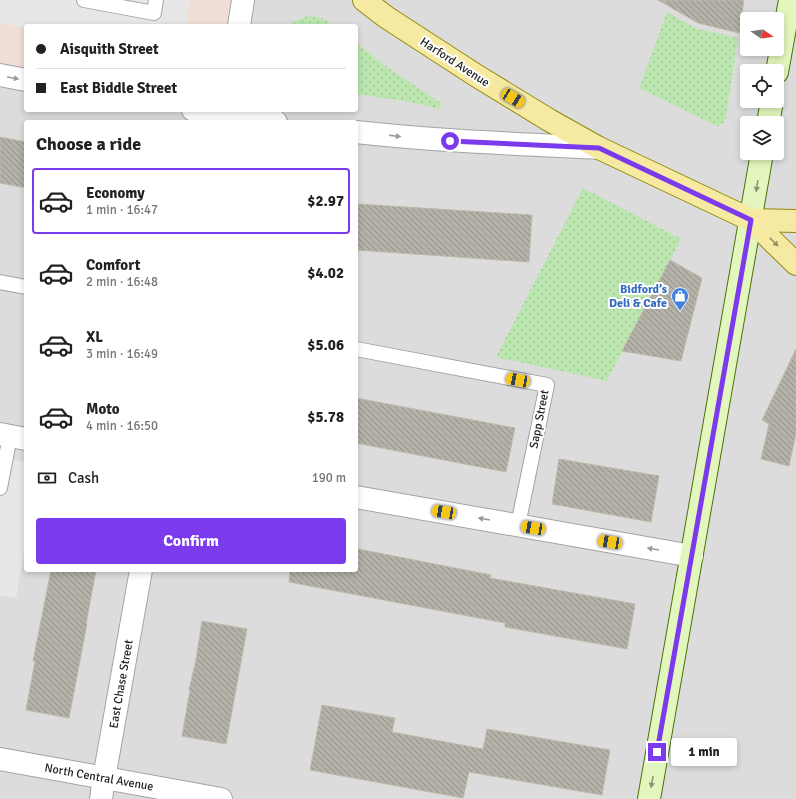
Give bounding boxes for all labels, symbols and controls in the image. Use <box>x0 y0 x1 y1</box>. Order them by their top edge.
north arrow <box>740 12 784 56</box>
map controls <box>740 12 784 160</box>
street label: Harford Avenue <box>417 34 492 90</box>
text: Aisquith Street <box>60 40 159 58</box>
button: locate <box>740 64 784 108</box>
one-way arrow <box>7 75 19 81</box>
text: East Biddle Street <box>60 79 177 97</box>
car <box>500 87 526 109</box>
button: layers <box>740 116 784 160</box>
route start <box>441 132 459 150</box>
text: Choose a ride <box>36 133 141 155</box>
one-way arrow <box>389 133 401 139</box>
one-way arrow <box>754 180 760 193</box>
icon: car <box>38 183 74 219</box>
text: Economy <box>86 184 145 202</box>
text: $2.97 <box>307 192 344 210</box>
text: 1 min · 16:47 <box>86 202 158 218</box>
one-way arrow <box>769 237 779 247</box>
icon: car <box>38 255 74 291</box>
text: Comfort <box>86 256 140 274</box>
text: $4.02 <box>307 264 344 282</box>
text: 2 min · 16:48 <box>86 274 158 290</box>
place label: Bidford’s Deli & Cafe <box>609 282 668 311</box>
shop icon: Bidford’s Deli & Cafe <box>670 286 690 311</box>
icon: car <box>38 327 74 363</box>
text: XL <box>86 328 103 346</box>
text: $5.06 <box>307 336 344 354</box>
text: 3 min · 16:49 <box>86 346 158 362</box>
car <box>505 372 531 388</box>
street label: Sapp Street <box>526 389 553 450</box>
icon: car <box>38 399 74 435</box>
text: Moto <box>86 400 120 418</box>
text: $5.78 <box>307 408 344 426</box>
text: 4 min · 16:50 <box>86 418 158 434</box>
icon: cash <box>36 467 58 489</box>
text: Cash <box>68 469 99 487</box>
text: 190 m <box>312 470 346 486</box>
car <box>431 504 457 520</box>
one-way arrow <box>478 516 490 522</box>
button: Confirm <box>36 518 346 564</box>
car <box>520 520 546 536</box>
car <box>597 534 623 550</box>
one-way arrow <box>647 546 660 552</box>
street label: East Chase Street <box>106 639 137 730</box>
callout: 1 min <box>671 738 737 766</box>
route end <box>648 743 666 761</box>
text: 1 min <box>688 744 720 760</box>
street label: North Central Avenue <box>43 761 155 794</box>
one-way arrow <box>648 776 654 788</box>

